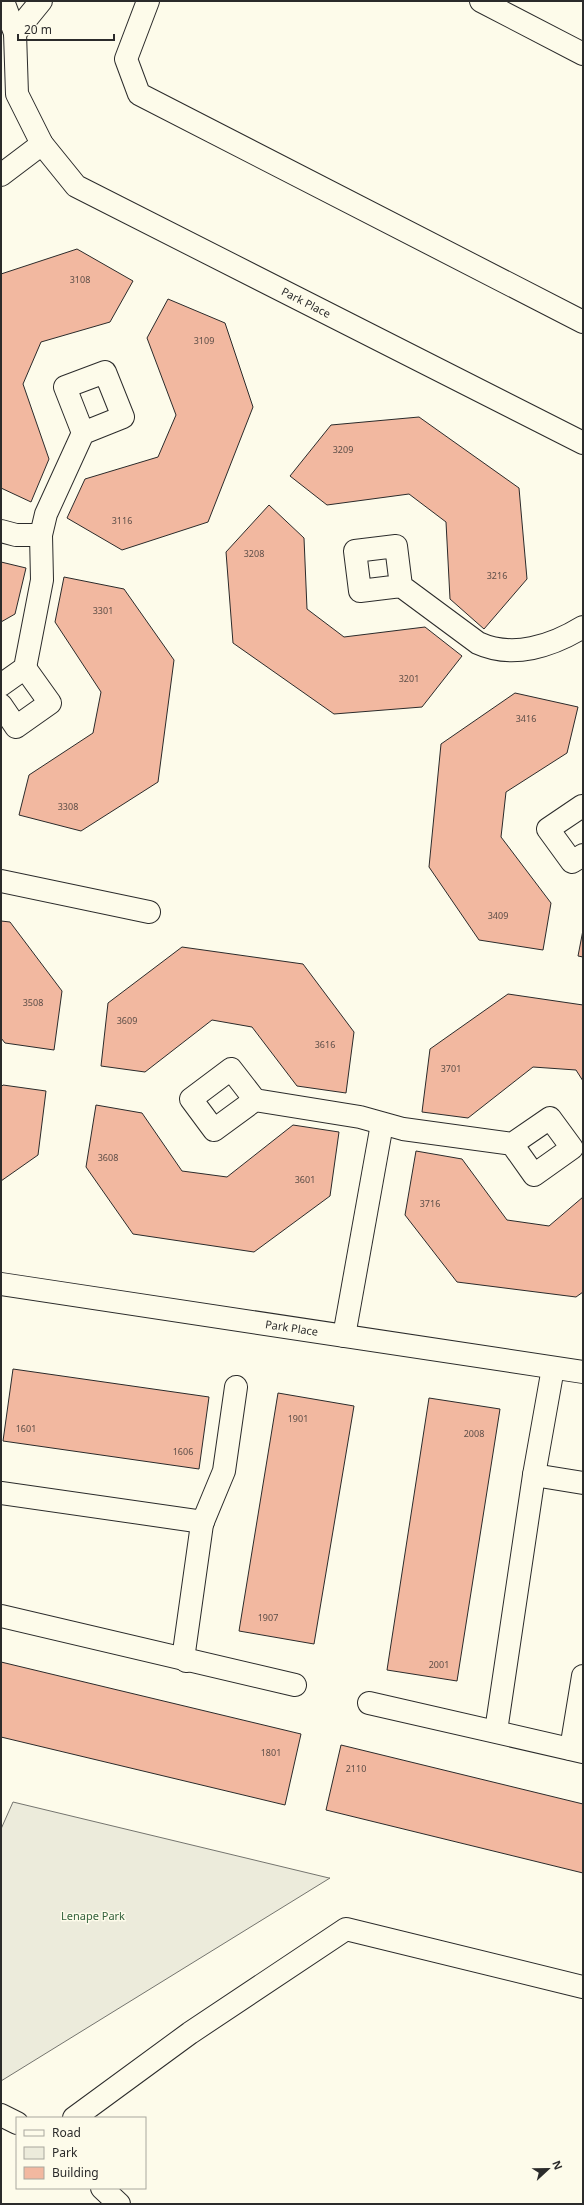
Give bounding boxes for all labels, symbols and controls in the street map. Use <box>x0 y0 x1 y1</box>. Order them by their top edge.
scale bar <box>18 16 114 42</box>
text: 20 m <box>24 21 52 38</box>
house number: 3108 <box>70 273 90 286</box>
street label: Park Place <box>279 283 333 321</box>
house number: 3109 <box>194 334 214 347</box>
house number: 3209 <box>333 443 353 456</box>
house number: 3116 <box>112 514 132 527</box>
house number: 3208 <box>244 547 264 560</box>
house number: 3216 <box>487 569 507 582</box>
house number: 3301 <box>93 604 113 617</box>
house number: 3201 <box>399 672 419 685</box>
house number: 3416 <box>516 712 536 725</box>
house number: 3308 <box>58 800 78 813</box>
house number: 3409 <box>488 909 508 922</box>
house number: 3508 <box>23 996 43 1009</box>
house number: 3609 <box>117 1014 137 1027</box>
house number: 3616 <box>315 1038 335 1051</box>
house number: 3701 <box>441 1062 461 1075</box>
house number: 3608 <box>98 1151 118 1164</box>
house number: 3601 <box>295 1173 315 1186</box>
house number: 3716 <box>420 1197 440 1210</box>
street label: Park Place <box>264 1316 319 1339</box>
house number: 1901 <box>288 1412 308 1425</box>
house number: 1601 <box>16 1422 36 1435</box>
house number: 2008 <box>464 1427 484 1440</box>
house number: 1606 <box>173 1445 193 1458</box>
house number: 1907 <box>258 1611 278 1624</box>
house number: 2001 <box>429 1658 449 1671</box>
house number: 1801 <box>261 1746 281 1759</box>
house number: 2110 <box>346 1762 366 1775</box>
park label: Lenape Park <box>61 1908 125 1923</box>
legend <box>16 2117 146 2189</box>
text: Road <box>52 2124 81 2141</box>
text: Park <box>52 2144 78 2161</box>
north arrow <box>528 2149 568 2189</box>
text: N <box>549 2158 566 2172</box>
text: Building <box>52 2164 99 2181</box>

